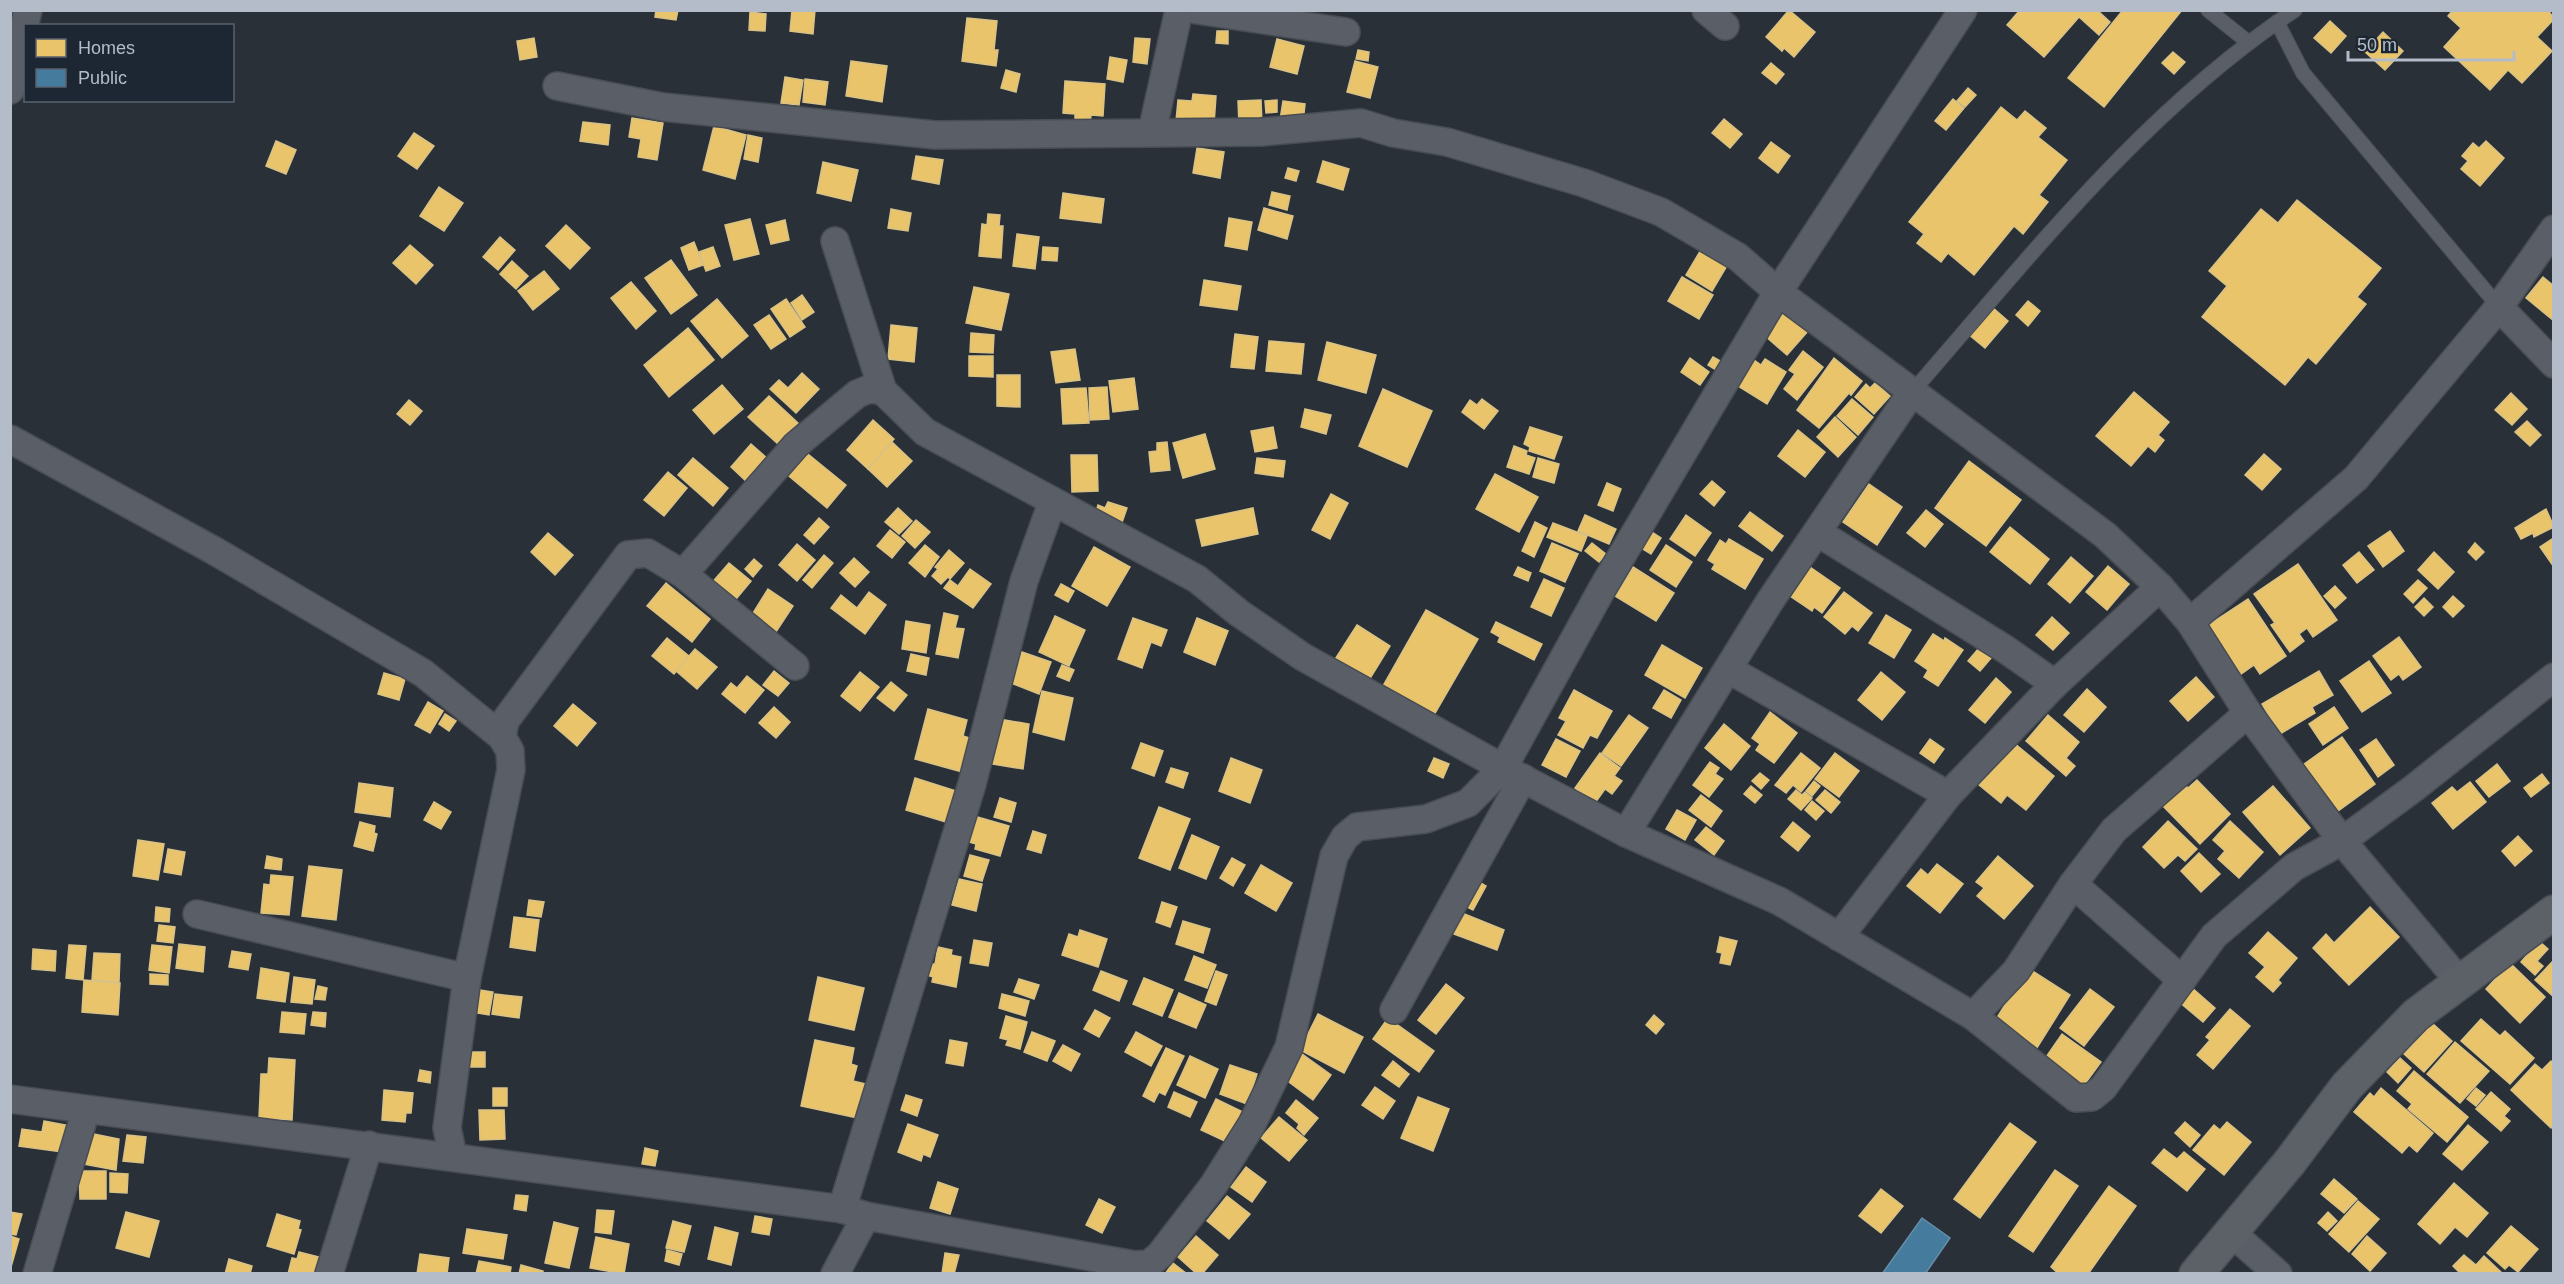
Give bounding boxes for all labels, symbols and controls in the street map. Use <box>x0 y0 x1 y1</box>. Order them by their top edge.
legend <box>24 24 234 102</box>
scale bar <box>2348 24 2514 62</box>
text: 50 m <box>2357 35 2397 55</box>
text: Homes <box>78 38 135 58</box>
text: Public <box>78 68 127 88</box>

